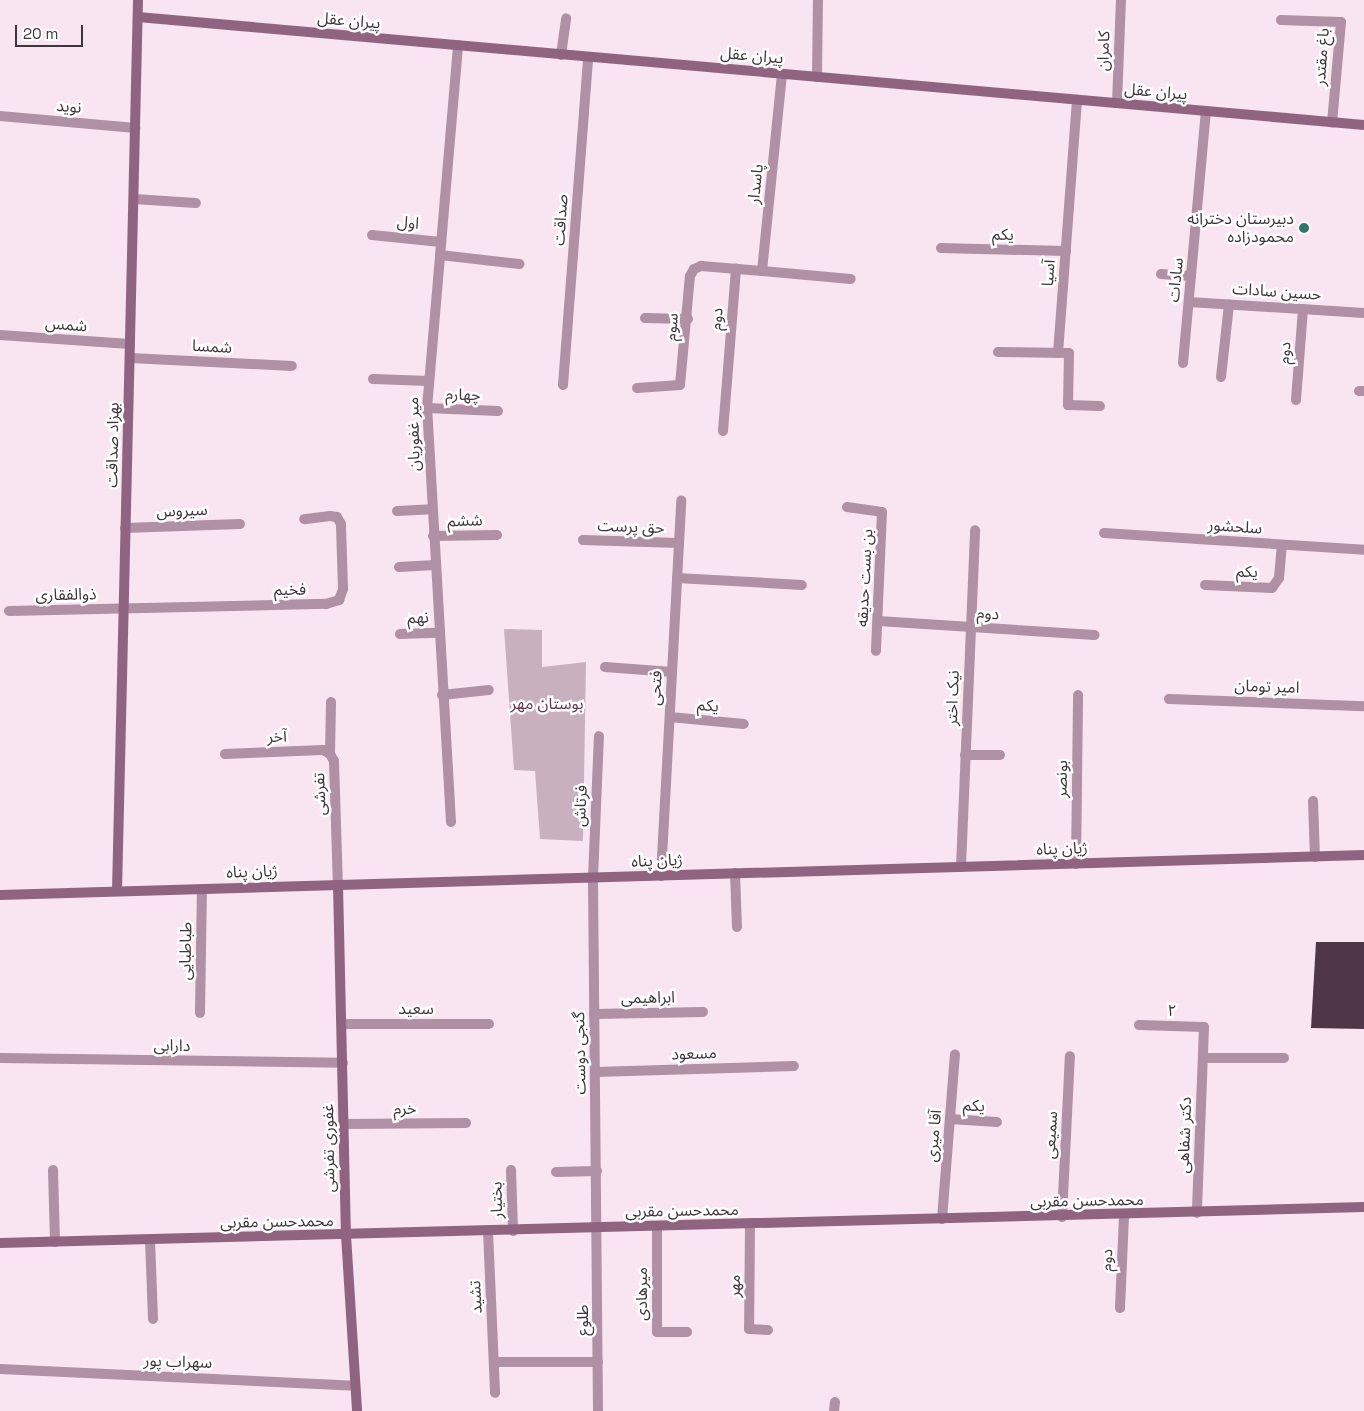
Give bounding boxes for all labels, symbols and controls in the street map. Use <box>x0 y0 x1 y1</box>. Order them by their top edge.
street label: پیران عقل <box>317 9 381 33</box>
scale bar <box>18 15 85 47</box>
text: 20 m <box>23 24 58 43</box>
street label: باغ مقتدر <box>1310 27 1334 87</box>
street label: کامران <box>1094 31 1114 71</box>
street label: پیران عقل <box>720 44 784 68</box>
street label: پیران عقل <box>1124 80 1188 104</box>
street label: نوید <box>56 96 82 118</box>
street label: پاسدار <box>744 163 768 205</box>
street label: صداقت <box>550 194 572 246</box>
place label: دبیرستان دخترانه محمودزاده <box>1187 209 1294 247</box>
street label: اول <box>396 212 420 234</box>
marker: دبیرستان دخترانه محمودزاده <box>1298 222 1310 234</box>
street label: یکم <box>992 225 1014 245</box>
street label: سادات <box>1164 257 1188 303</box>
street label: آسیا <box>1038 259 1060 287</box>
street label: حسین سادات <box>1232 279 1322 305</box>
street label: دوم <box>706 307 728 331</box>
street label: سوم <box>661 312 683 342</box>
street label: شمس <box>44 314 88 336</box>
street label: شمسا <box>192 336 232 358</box>
street label: دوم <box>1275 341 1295 365</box>
street label: چهارم <box>445 385 481 405</box>
street label: میر غفوریان <box>404 397 424 471</box>
street label: بهزاد صداقت <box>103 402 123 488</box>
street label: سیروس <box>156 501 208 521</box>
street label: ششم <box>447 511 483 531</box>
street label: حق پرست <box>597 516 665 538</box>
street label: سلحشور <box>1207 516 1263 538</box>
street label: بن بست حدیقه <box>853 529 877 627</box>
street label: یکم <box>1236 562 1258 582</box>
street label: فخیم <box>274 580 306 600</box>
street label: ذوالفقاری <box>35 585 97 605</box>
street label: دوم <box>976 604 1000 624</box>
street label: نهم <box>407 608 429 628</box>
street label: فتحی <box>645 670 667 706</box>
street label: نیک اختر <box>942 670 964 726</box>
street label: امیر تومان <box>1234 676 1300 698</box>
park label: بوستان مهر <box>511 694 583 714</box>
street label: یکم <box>696 695 720 717</box>
street label: آخر <box>267 727 287 747</box>
street label: بونصر <box>1052 760 1072 798</box>
street label: تفرشی <box>310 772 330 816</box>
street label: فرتاش <box>570 785 592 827</box>
street label: ژیان پناه <box>1036 839 1088 859</box>
street label: ژیان پناه <box>631 851 683 871</box>
street label: ژیان پناه <box>226 862 278 882</box>
street label: طباطبایی <box>176 922 196 980</box>
street label: ابراهیمی <box>621 988 675 1008</box>
street label: سعید <box>398 999 434 1019</box>
street label: ۲ <box>1167 1001 1177 1021</box>
street label: گنجی دوست <box>570 1011 590 1095</box>
street label: دارابی <box>153 1036 191 1056</box>
street label: مسعود <box>671 1044 717 1064</box>
street label: یکم <box>963 1096 985 1116</box>
street label: دکتر شفاهی <box>1174 1096 1196 1174</box>
street label: خرم <box>394 1099 416 1119</box>
street label: غفوری تفرشی <box>319 1104 339 1192</box>
street label: آقا میری <box>922 1109 946 1163</box>
street label: سمیعی <box>1040 1111 1062 1159</box>
street label: بختیار <box>487 1181 507 1219</box>
street label: محمدحسن مقربی <box>1030 1190 1144 1212</box>
street label: محمدحسن مقربی <box>625 1200 739 1222</box>
street label: محمدحسن مقربی <box>220 1211 334 1233</box>
street label: دوم <box>1097 1248 1117 1272</box>
street label: میرهادی <box>632 1267 652 1321</box>
street label: مهر <box>725 1274 745 1298</box>
street label: تشید <box>466 1280 486 1314</box>
street label: طلوع <box>573 1304 593 1336</box>
street label: سهراب پور <box>143 1351 213 1373</box>

